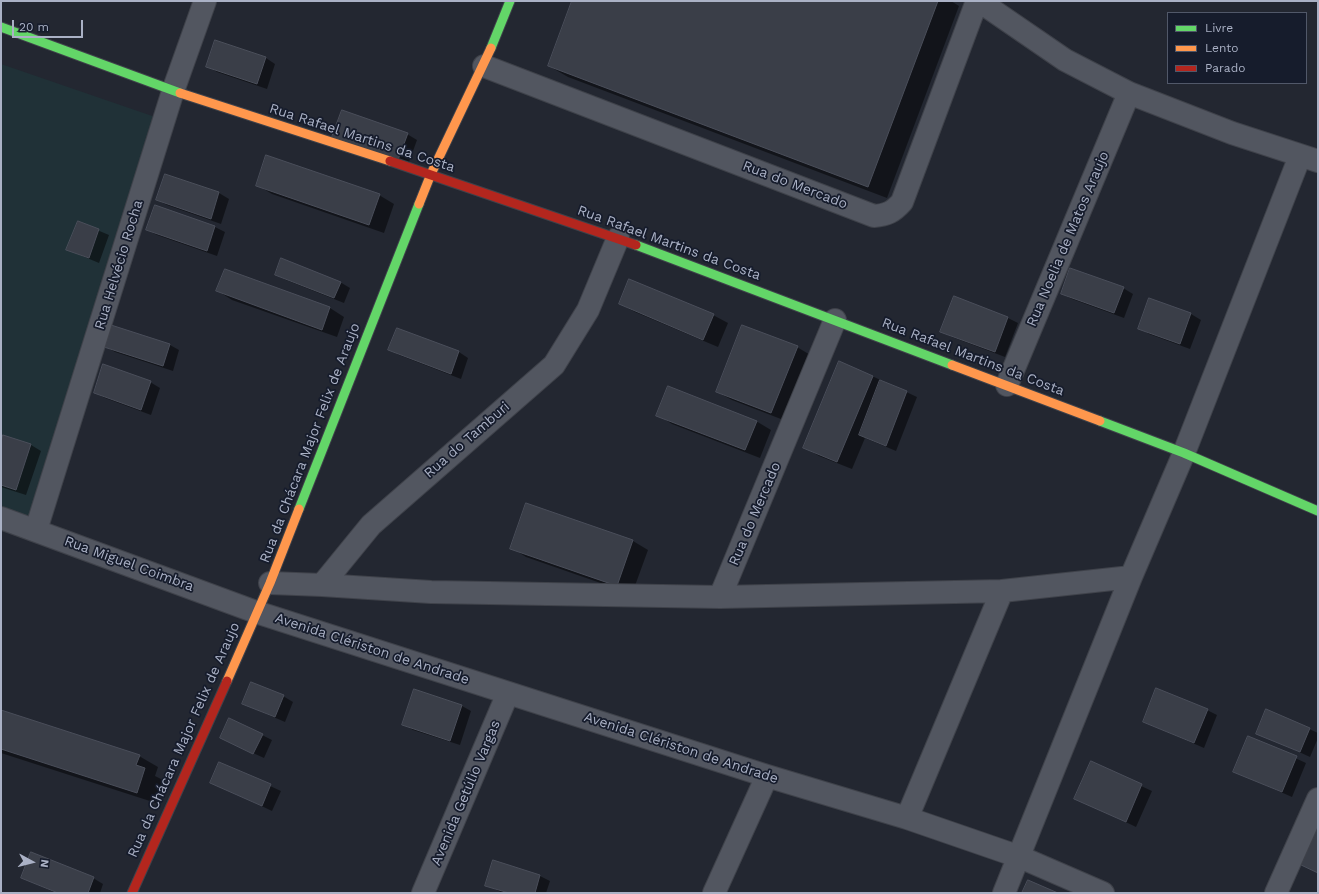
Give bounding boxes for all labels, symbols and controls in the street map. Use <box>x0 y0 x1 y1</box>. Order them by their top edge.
scale bar <box>14 12 85 38</box>
legend <box>1167 12 1307 84</box>
text: 20 m <box>19 20 49 34</box>
text: Livre <box>1205 21 1233 35</box>
text: Lento <box>1205 41 1239 55</box>
text: Parado <box>1205 61 1245 75</box>
street label: Rua Rafael Martins da Costa <box>267 100 457 176</box>
street label: Rua Noelia de Matos Araujo <box>1023 149 1113 329</box>
street label: Rua do Mercado <box>740 157 850 213</box>
street label: Rua Helvécio Rocha <box>91 198 147 332</box>
street label: Rua Rafael Martins da Costa <box>575 202 763 284</box>
street label: Rua Rafael Martins da Costa <box>879 314 1067 400</box>
street label: Rua da Chácara Major Felix de Araujo <box>256 321 364 565</box>
street label: Rua do Tamburi <box>421 398 513 482</box>
street label: Rua do Mercado <box>726 460 784 568</box>
street label: Rua Miguel Coimbra <box>62 533 196 595</box>
street label: Avenida Clériston de Andrade <box>273 610 471 688</box>
street label: Rua da Chácara Major Felix de Araujo <box>124 620 244 860</box>
street label: Avenida Clériston de Andrade <box>582 709 780 787</box>
street label: Avenida Getúlio Vargas <box>428 718 504 868</box>
north arrow <box>12 842 52 882</box>
text: N <box>37 859 51 868</box>

